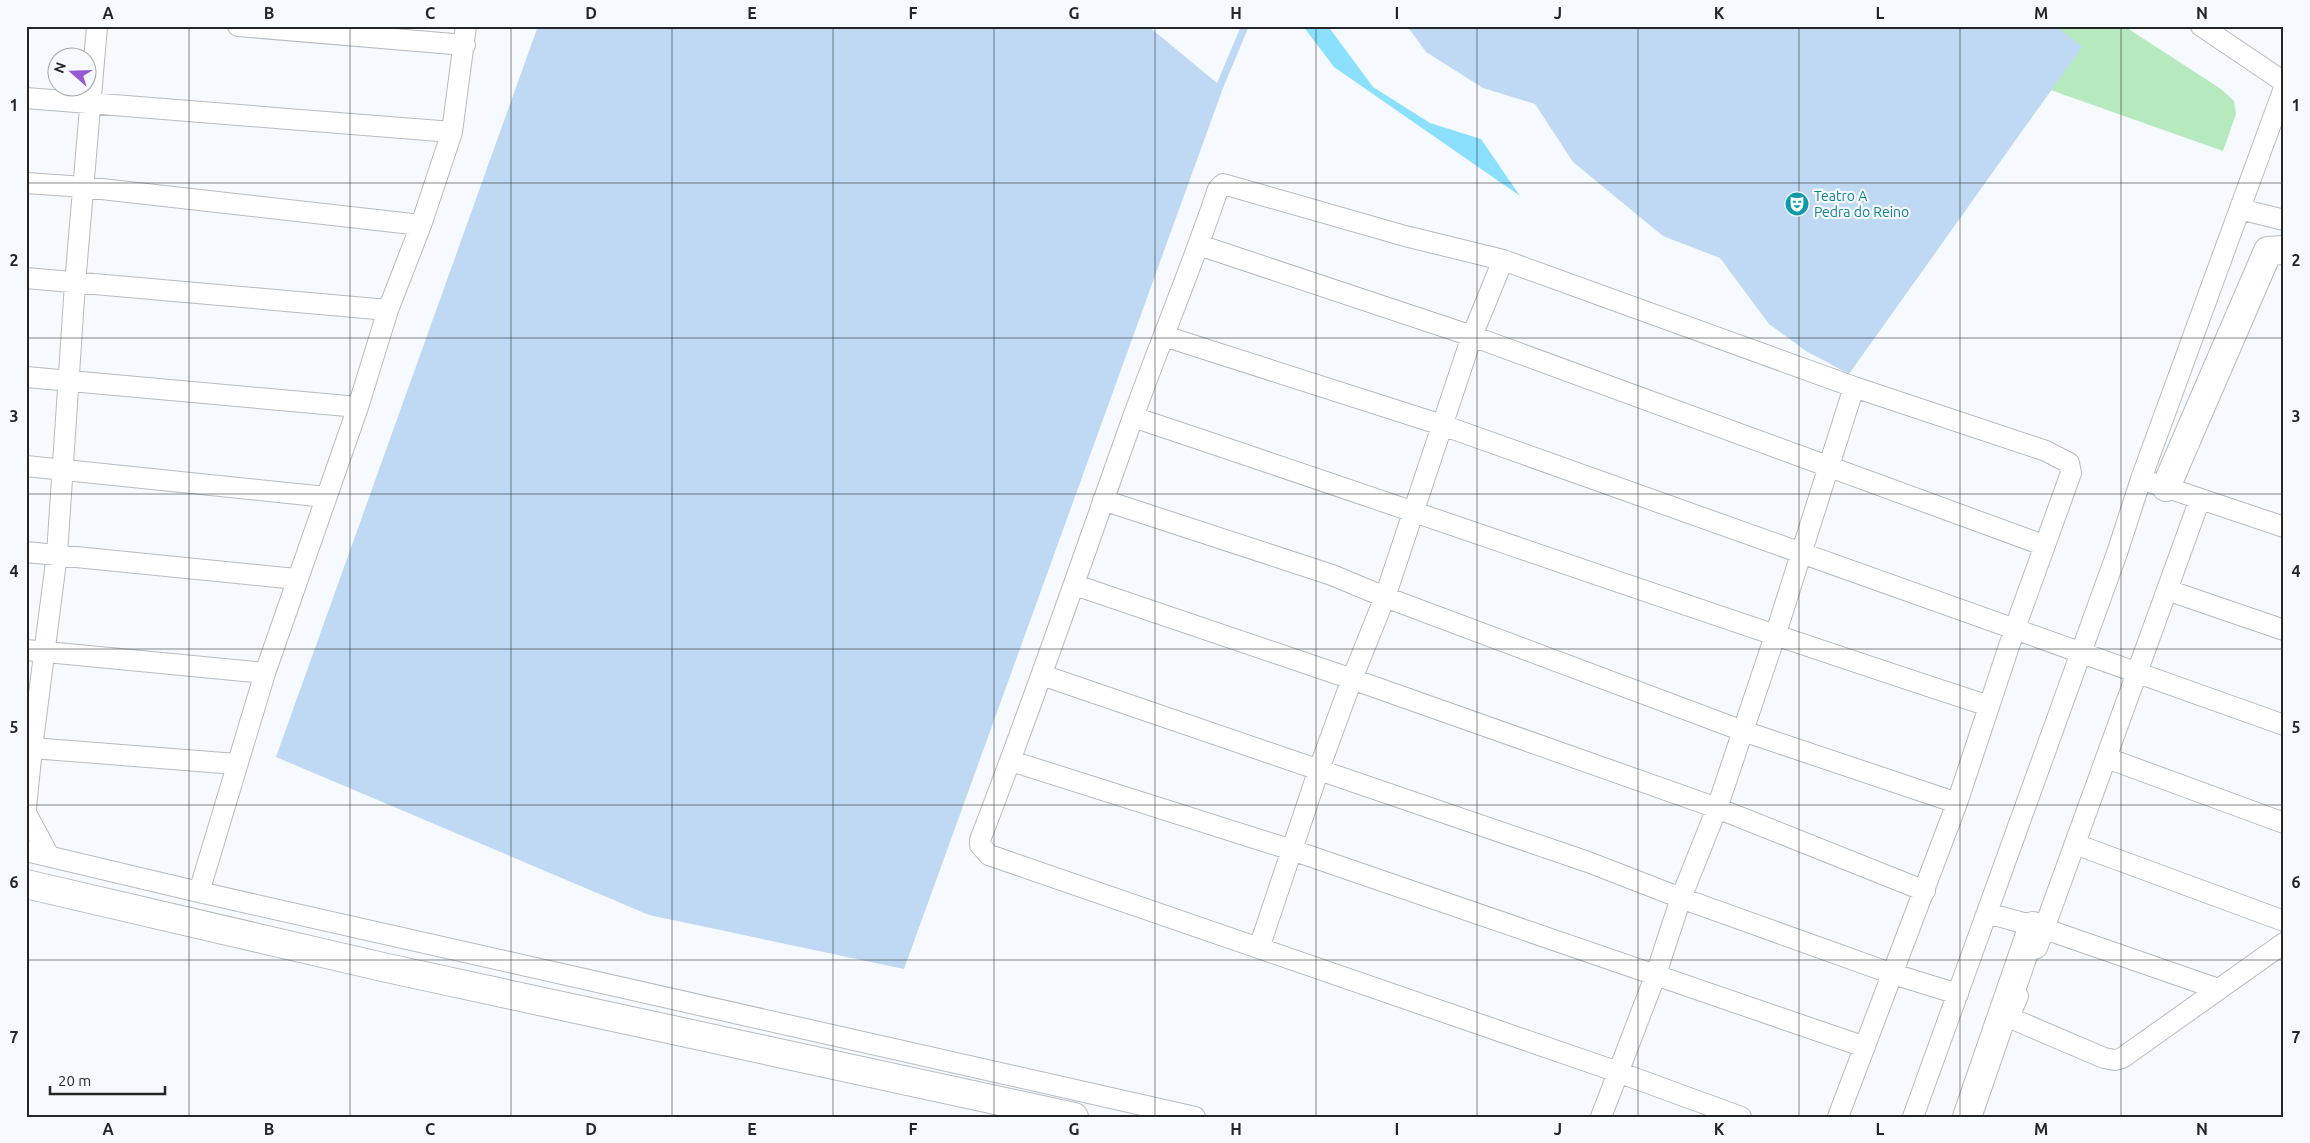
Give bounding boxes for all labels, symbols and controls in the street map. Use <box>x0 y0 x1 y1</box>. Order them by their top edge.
text: A <box>102 4 114 22</box>
text: B <box>264 4 274 22</box>
text: C <box>425 4 435 22</box>
text: D <box>585 4 597 22</box>
text: E <box>747 4 757 22</box>
text: F <box>909 4 918 22</box>
text: G <box>1068 4 1080 22</box>
text: H <box>1230 4 1242 22</box>
text: I <box>1395 4 1399 22</box>
text: J <box>1554 4 1562 22</box>
text: K <box>1714 4 1725 22</box>
text: L <box>1876 4 1885 22</box>
text: M <box>2034 4 2048 22</box>
text: N <box>2196 4 2208 22</box>
north arrow <box>48 48 98 98</box>
text: N <box>50 60 69 75</box>
text: 1 <box>9 96 19 114</box>
text: 1 <box>2291 96 2301 114</box>
place label: Teatro A Pedra do Reino <box>1814 188 1909 220</box>
theatre icon: Teatro A Pedra do Reino <box>1784 191 1810 217</box>
text: 2 <box>9 251 19 269</box>
text: 2 <box>2291 251 2301 269</box>
text: 3 <box>9 407 19 425</box>
text: 3 <box>2291 407 2301 425</box>
text: 4 <box>9 562 19 580</box>
text: 4 <box>2291 562 2301 580</box>
text: 5 <box>9 718 19 736</box>
text: 5 <box>2291 718 2301 736</box>
text: 6 <box>9 873 19 891</box>
text: 6 <box>2291 873 2301 891</box>
text: 7 <box>9 1028 19 1046</box>
text: 7 <box>2291 1028 2301 1046</box>
scale bar <box>50 1063 165 1095</box>
text: 20 m <box>58 1072 91 1089</box>
text: A <box>102 1120 114 1138</box>
text: B <box>264 1120 274 1138</box>
text: C <box>425 1120 435 1138</box>
text: D <box>585 1120 597 1138</box>
text: E <box>747 1120 757 1138</box>
text: F <box>909 1120 918 1138</box>
text: G <box>1068 1120 1080 1138</box>
text: H <box>1230 1120 1242 1138</box>
text: I <box>1395 1120 1399 1138</box>
text: J <box>1554 1120 1562 1138</box>
text: K <box>1714 1120 1725 1138</box>
text: L <box>1876 1120 1885 1138</box>
text: M <box>2034 1120 2048 1138</box>
text: N <box>2196 1120 2208 1138</box>

